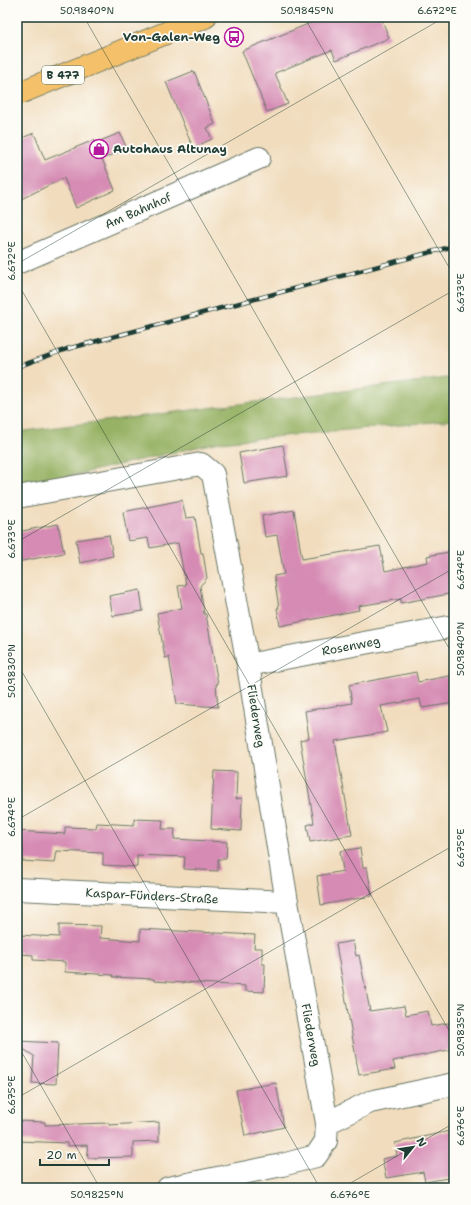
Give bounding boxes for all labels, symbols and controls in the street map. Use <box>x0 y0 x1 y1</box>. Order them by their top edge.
text: 50.9840°N <box>60 4 114 17</box>
text: 50.9845°N <box>280 4 334 17</box>
text: 6.672°E <box>417 4 457 17</box>
bus stop icon: Von-Galen-Weg <box>223 26 245 48</box>
place label: Von-Galen-Weg <box>123 29 220 45</box>
road number: B 477 <box>42 66 84 84</box>
shop icon: Autohaus Altunay <box>88 138 110 160</box>
place label: Autohaus Altunay <box>113 141 227 157</box>
street label: Am Bahnhof <box>102 189 174 233</box>
text: 6.672°E <box>5 241 18 281</box>
text: 6.673°E <box>454 273 467 313</box>
text: 6.673°E <box>5 519 18 559</box>
text: 6.674°E <box>454 550 467 590</box>
text: 50.9840°N <box>454 622 467 676</box>
street label: Rosenweg <box>321 633 381 659</box>
text: 50.9830°N <box>5 644 18 698</box>
street label: Fliederweg <box>243 683 269 749</box>
text: 6.674°E <box>5 797 18 837</box>
text: 6.675°E <box>454 828 467 868</box>
street label: Kaspar-Fünders-Straße <box>85 885 219 907</box>
street label: Fliederweg <box>298 1002 324 1068</box>
text: 50.9835°N <box>454 1004 467 1057</box>
text: 6.675°E <box>5 1075 18 1115</box>
text: 6.676°E <box>454 1106 467 1146</box>
north arrow <box>393 1127 433 1167</box>
text: N <box>413 1135 430 1150</box>
scale bar <box>40 1141 109 1167</box>
text: 20 m <box>46 1147 77 1163</box>
text: 50.9825°N <box>70 1188 124 1201</box>
text: 6.676°E <box>330 1188 370 1201</box>

